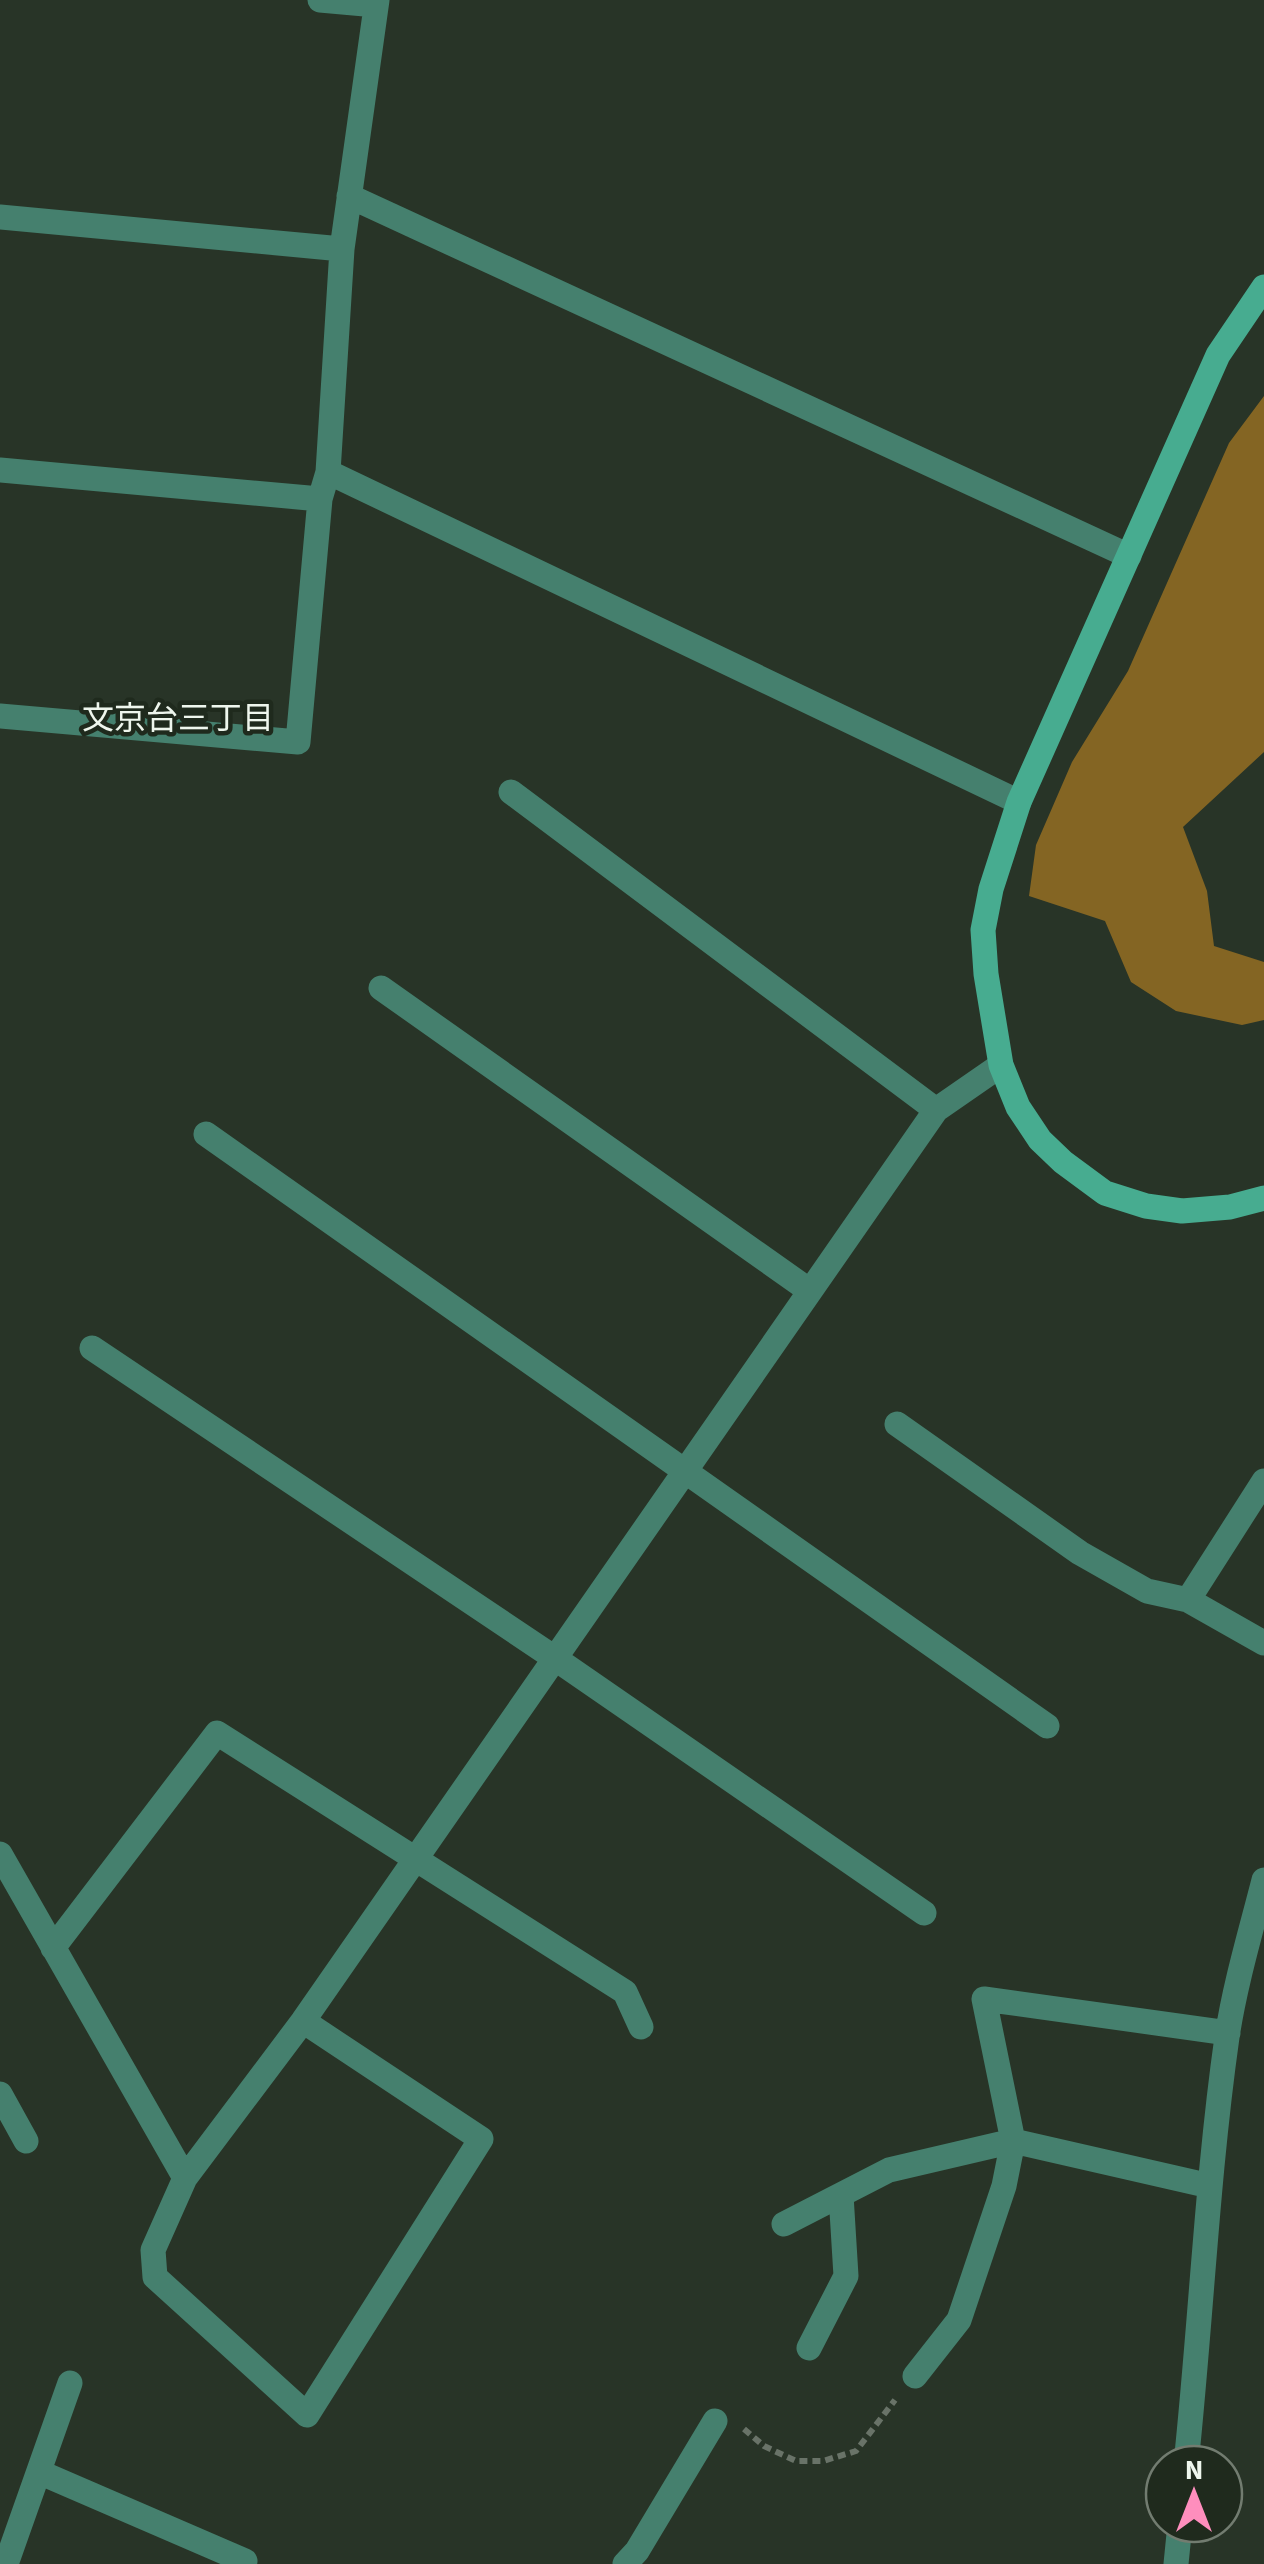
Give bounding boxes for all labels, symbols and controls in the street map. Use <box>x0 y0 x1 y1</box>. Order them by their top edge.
district label: 文京台三丁目 <box>82 696 274 742</box>
north arrow <box>1144 2444 1244 2544</box>
text: N <box>1185 2450 1203 2490</box>

